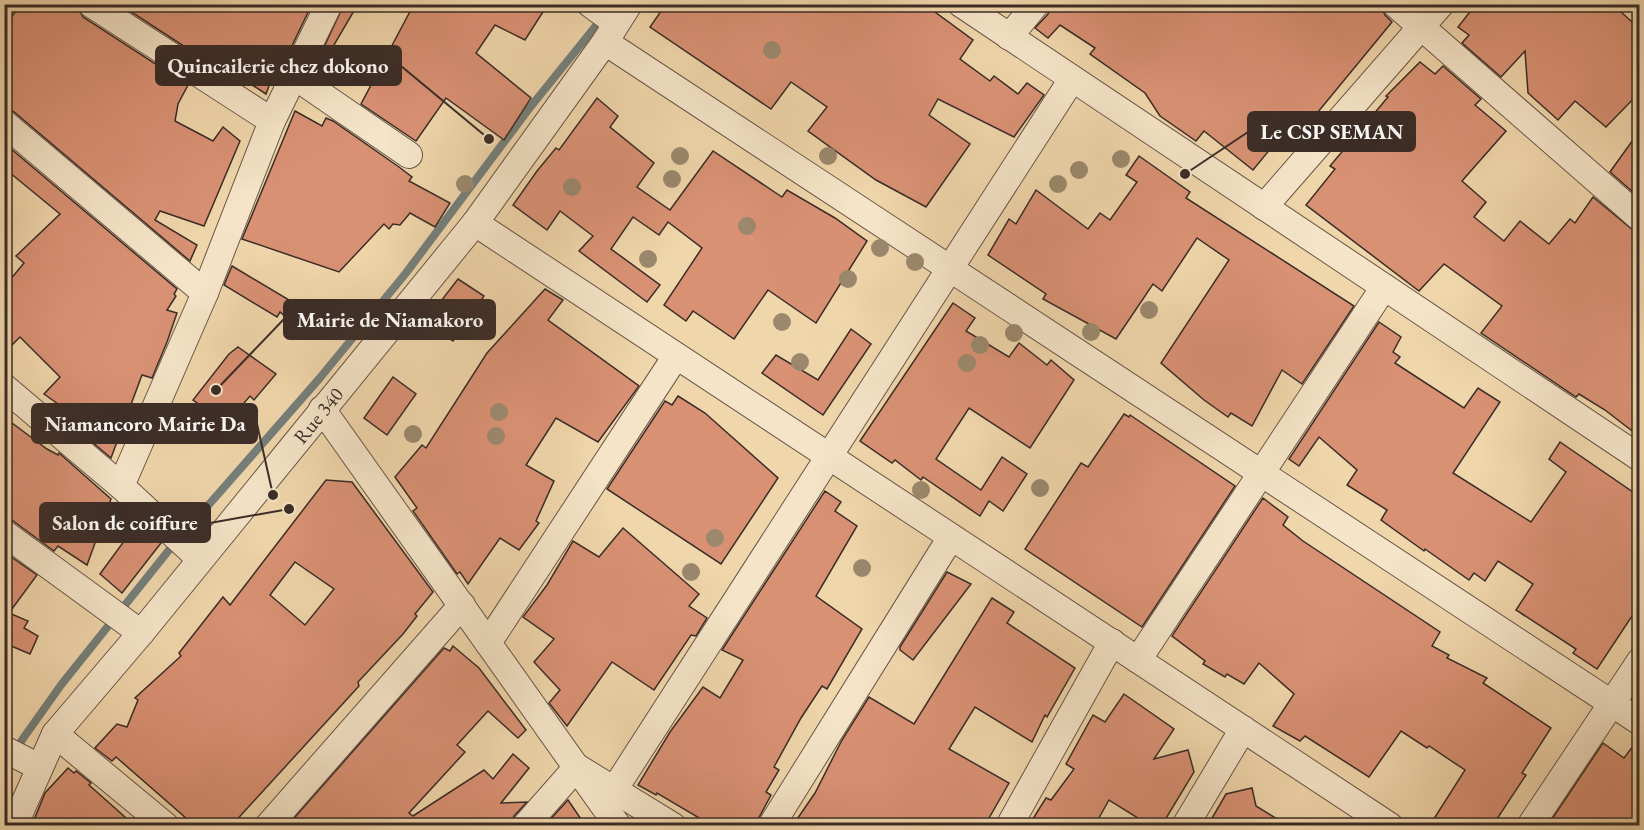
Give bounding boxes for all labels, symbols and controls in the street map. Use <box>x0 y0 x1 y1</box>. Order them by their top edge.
callout: Quincailerie chez dokono <box>156 46 401 85</box>
text: Quincailerie chez dokono <box>167 52 389 79</box>
callout: Le CSP SEMAN <box>1248 112 1415 151</box>
text: Le CSP SEMAN <box>1261 118 1403 145</box>
callout: Mairie de Niamakoro <box>284 300 495 339</box>
text: Mairie de Niamakoro <box>297 306 484 333</box>
street label: Rue 340 <box>287 382 349 449</box>
callout: Niamancoro Mairie Da <box>32 404 257 443</box>
text: Niamancoro Mairie Da <box>44 410 246 437</box>
callout: Salon de coiffure <box>40 503 210 542</box>
text: Salon de coiffure <box>52 509 198 536</box>

